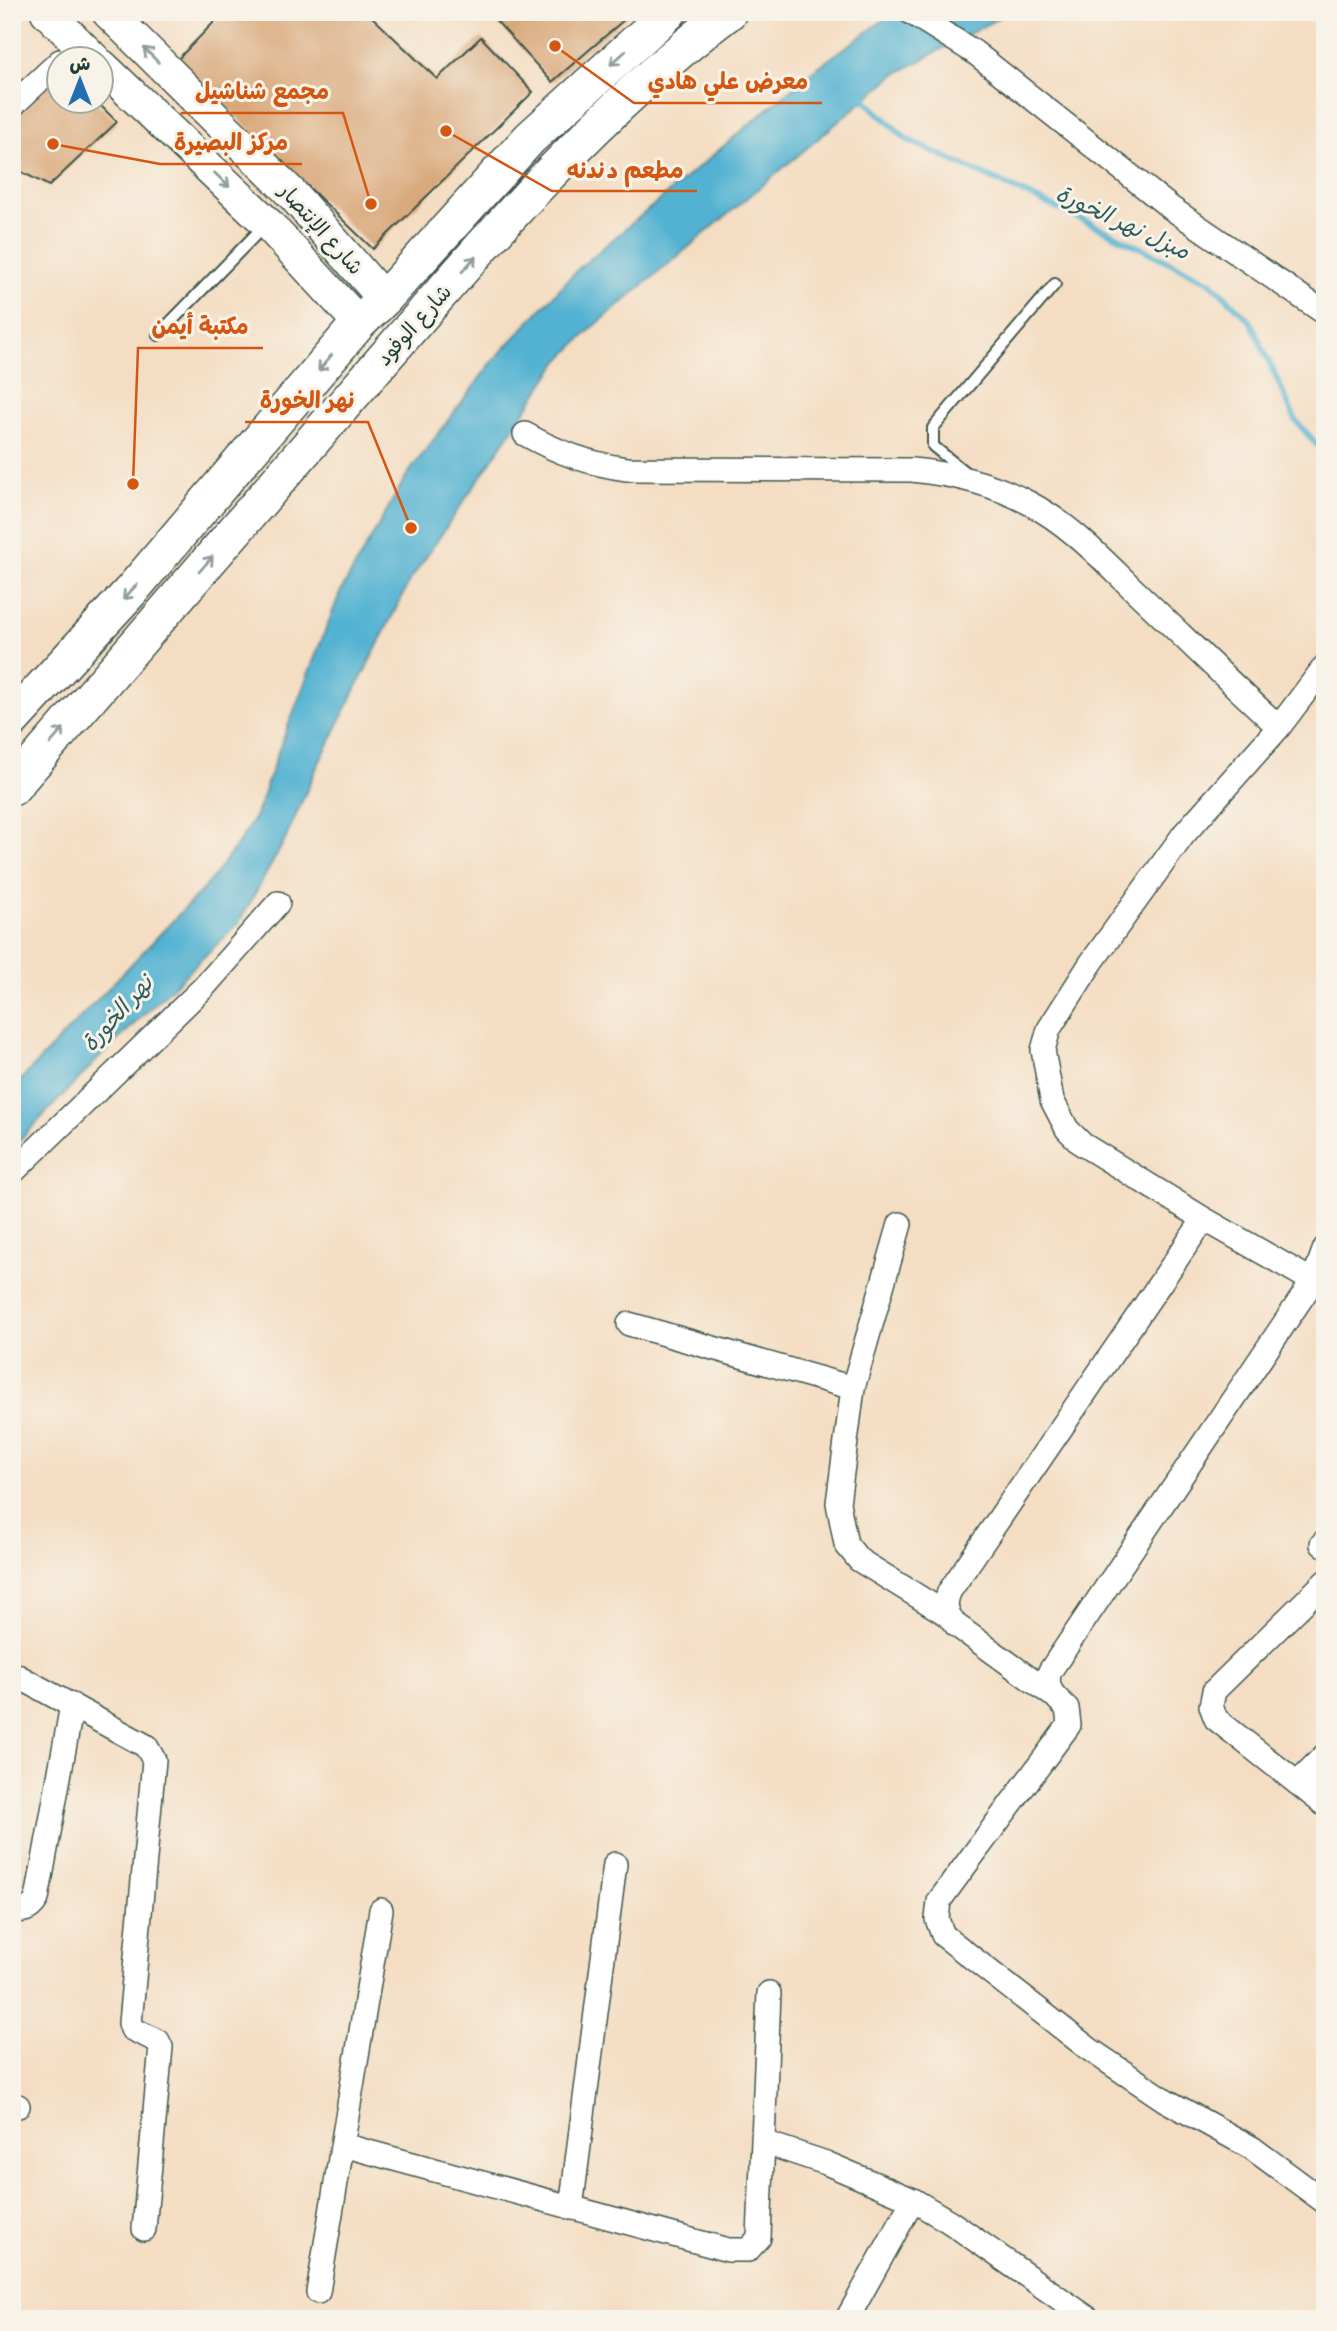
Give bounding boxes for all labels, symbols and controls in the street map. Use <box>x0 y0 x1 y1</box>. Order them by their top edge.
north arrow <box>46 46 116 116</box>
one-way arrow <box>143 47 160 64</box>
one-way arrow <box>609 50 627 66</box>
text: ش <box>70 52 91 77</box>
callout: معرض علي هادي <box>634 59 822 103</box>
text: معرض علي هادي <box>648 68 808 102</box>
callout: مجمع شناشيل <box>181 69 343 113</box>
text: مجمع شناشيل <box>195 78 329 108</box>
callout: مركز البصيرة <box>160 120 302 164</box>
text: مركز البصيرة <box>174 129 288 159</box>
callout: مطعم دندنه <box>552 147 697 191</box>
text: مطعم دندنه <box>567 157 683 188</box>
one-way arrow <box>213 172 230 189</box>
street label: شارع الإنتصار <box>271 177 369 281</box>
water label: مبزل نهر الخورة <box>1050 180 1195 268</box>
one-way arrow <box>461 255 477 273</box>
street label: شارع الوفود <box>371 279 459 372</box>
callout: مكتبة أيمن <box>138 304 263 348</box>
text: مكتبة أيمن <box>151 312 249 343</box>
one-way arrow <box>317 354 333 372</box>
callout: نهر الخورة <box>245 378 368 422</box>
text: نهر الخورة <box>260 387 354 417</box>
one-way arrow <box>198 555 214 573</box>
one-way arrow <box>122 583 138 601</box>
one-way arrow <box>49 727 65 745</box>
water label: نهر الخورة <box>76 968 162 1059</box>

